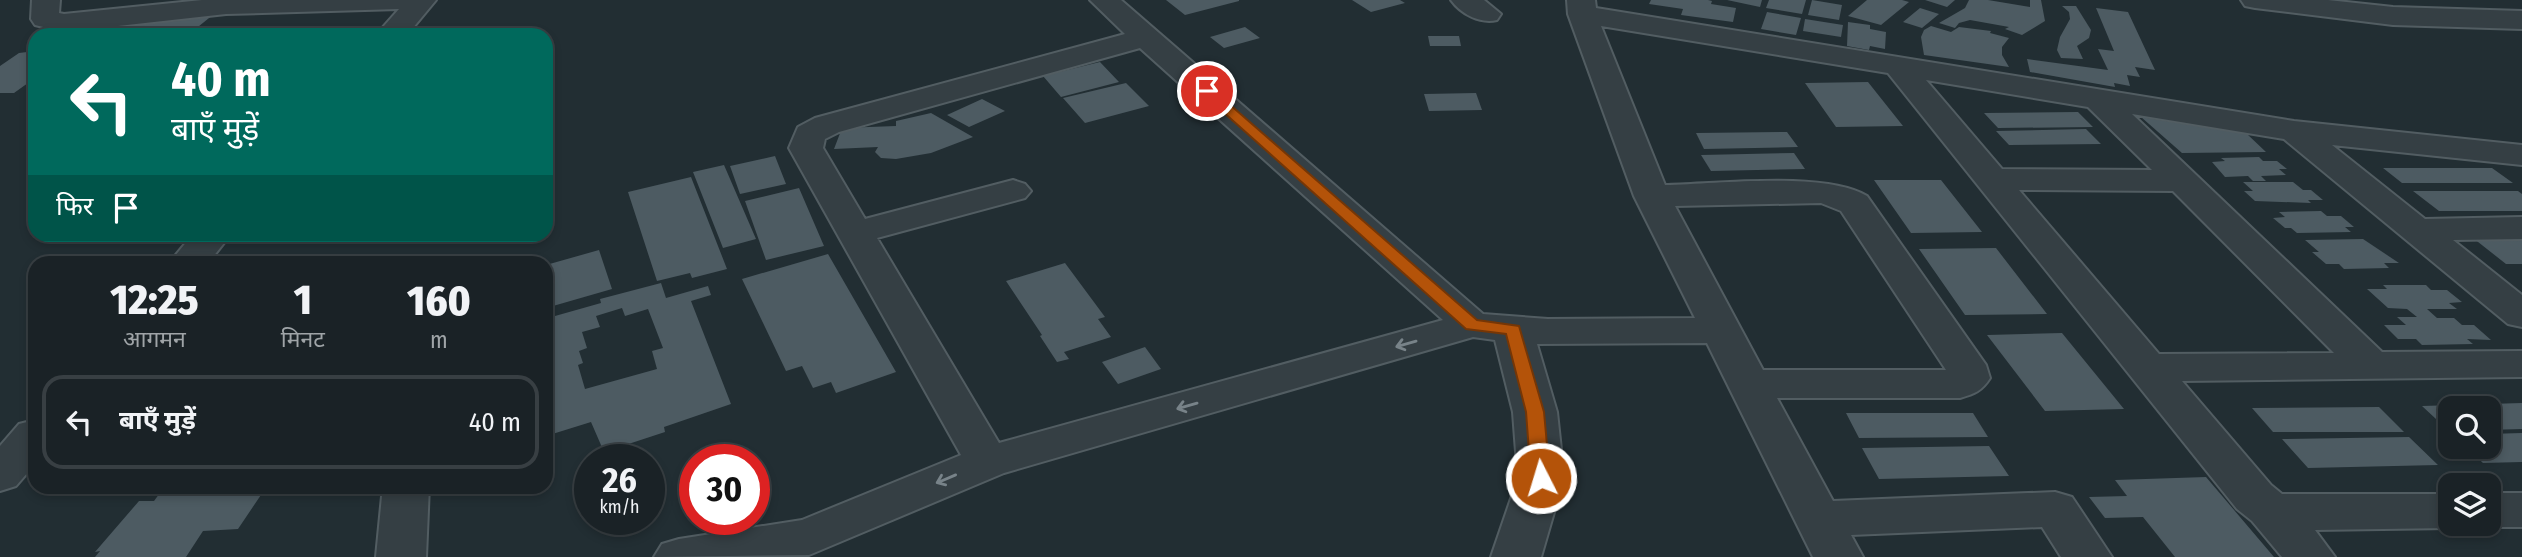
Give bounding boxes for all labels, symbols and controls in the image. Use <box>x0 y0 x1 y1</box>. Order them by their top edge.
text: 40 m <box>171 50 271 109</box>
icon: left <box>56 56 147 147</box>
pin <box>1177 61 1237 121</box>
icon: arrive <box>1188 72 1226 110</box>
text: बाएँ मुड़ें <box>171 110 259 148</box>
icon: arrive <box>107 189 145 227</box>
text: फिर <box>56 191 93 222</box>
text: 12:25 <box>110 275 199 325</box>
text: 1 <box>294 275 312 325</box>
text: 160 <box>407 276 471 326</box>
text: आगमन <box>123 325 186 353</box>
text: मिनट <box>281 325 325 353</box>
text: m <box>430 326 448 354</box>
one-way arrow <box>1395 338 1417 351</box>
map controls <box>2438 396 2501 536</box>
button: search <box>2438 396 2501 459</box>
one-way arrow <box>1176 400 1198 413</box>
icon: left <box>60 403 98 441</box>
text: बाएँ मुड़ें <box>119 405 196 436</box>
text: 40 m <box>469 407 521 438</box>
position arrow <box>1504 441 1578 515</box>
speed limit sign: 30 <box>679 444 770 535</box>
text: 26 <box>602 459 637 501</box>
button: layers <box>2438 473 2501 536</box>
one-way arrow <box>936 474 958 487</box>
text: km/h <box>599 496 640 518</box>

